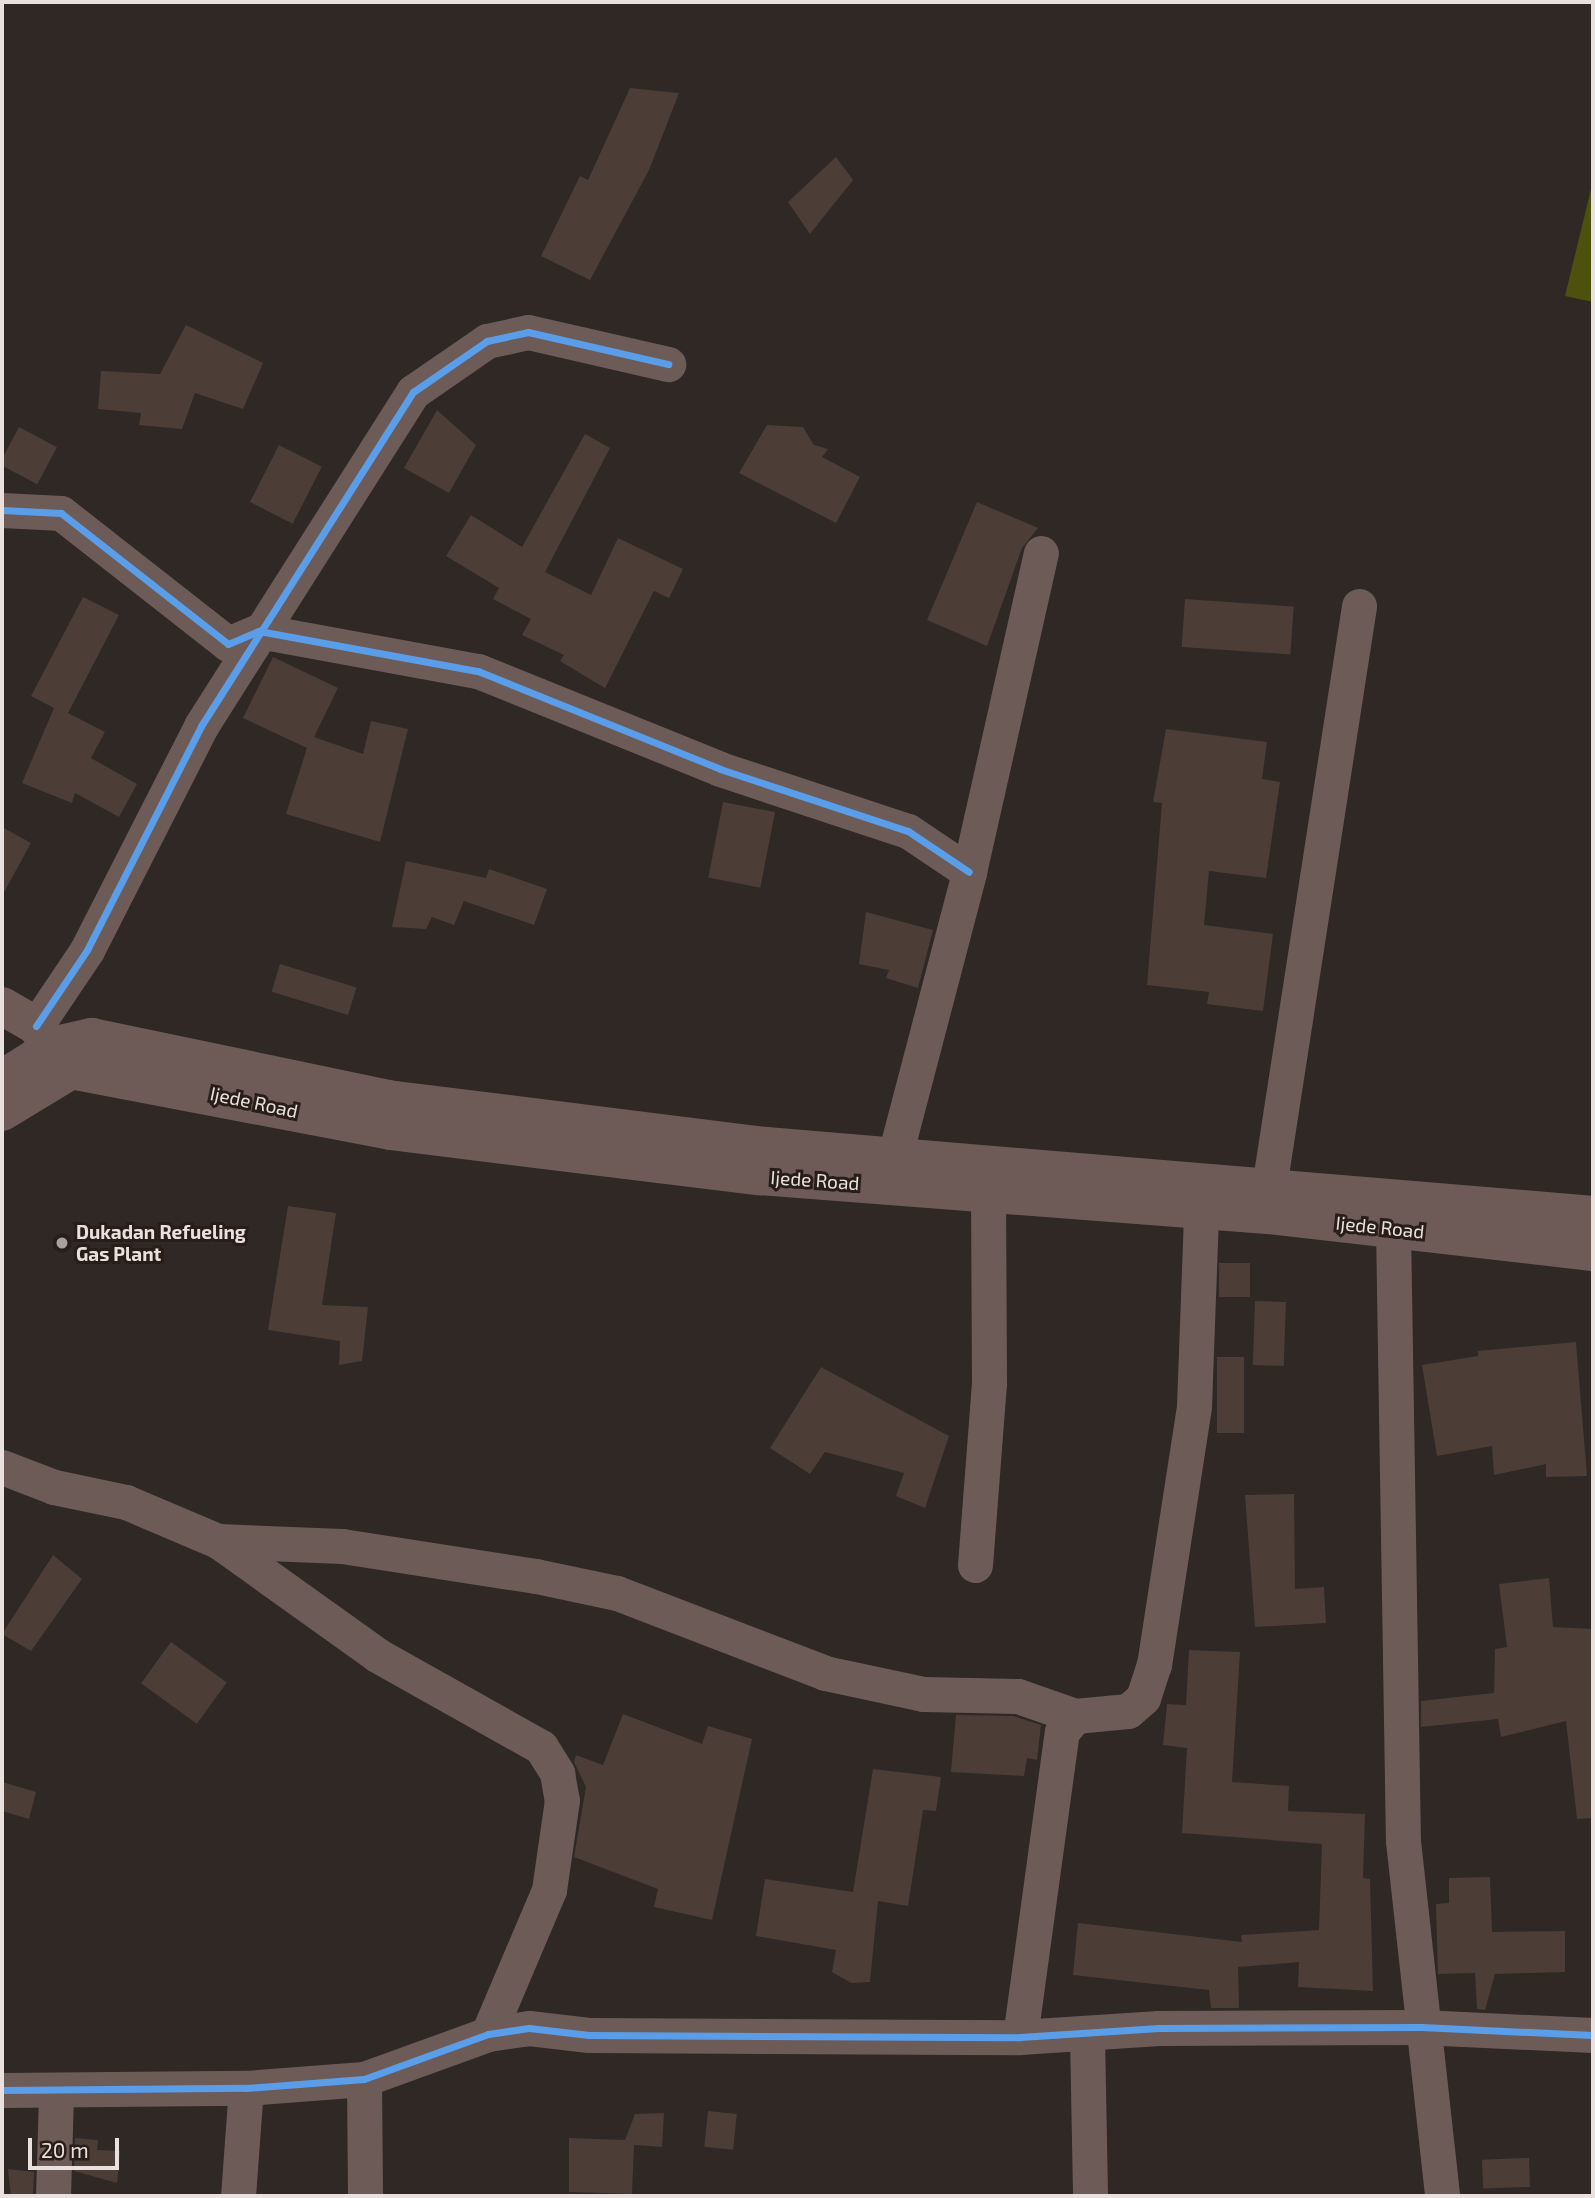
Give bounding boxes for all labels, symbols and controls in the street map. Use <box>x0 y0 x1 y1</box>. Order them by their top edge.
street label: Ijede Road <box>208 1082 300 1122</box>
street label: Ijede Road <box>770 1166 860 1194</box>
street label: Ijede Road <box>1335 1211 1425 1243</box>
place label: Dukadan Refueling Gas Plant <box>76 1221 246 1265</box>
marker: Dukadan Refueling Gas Plant <box>54 1235 70 1251</box>
scale bar <box>32 2124 122 2168</box>
text: 20 m <box>41 2137 89 2162</box>

